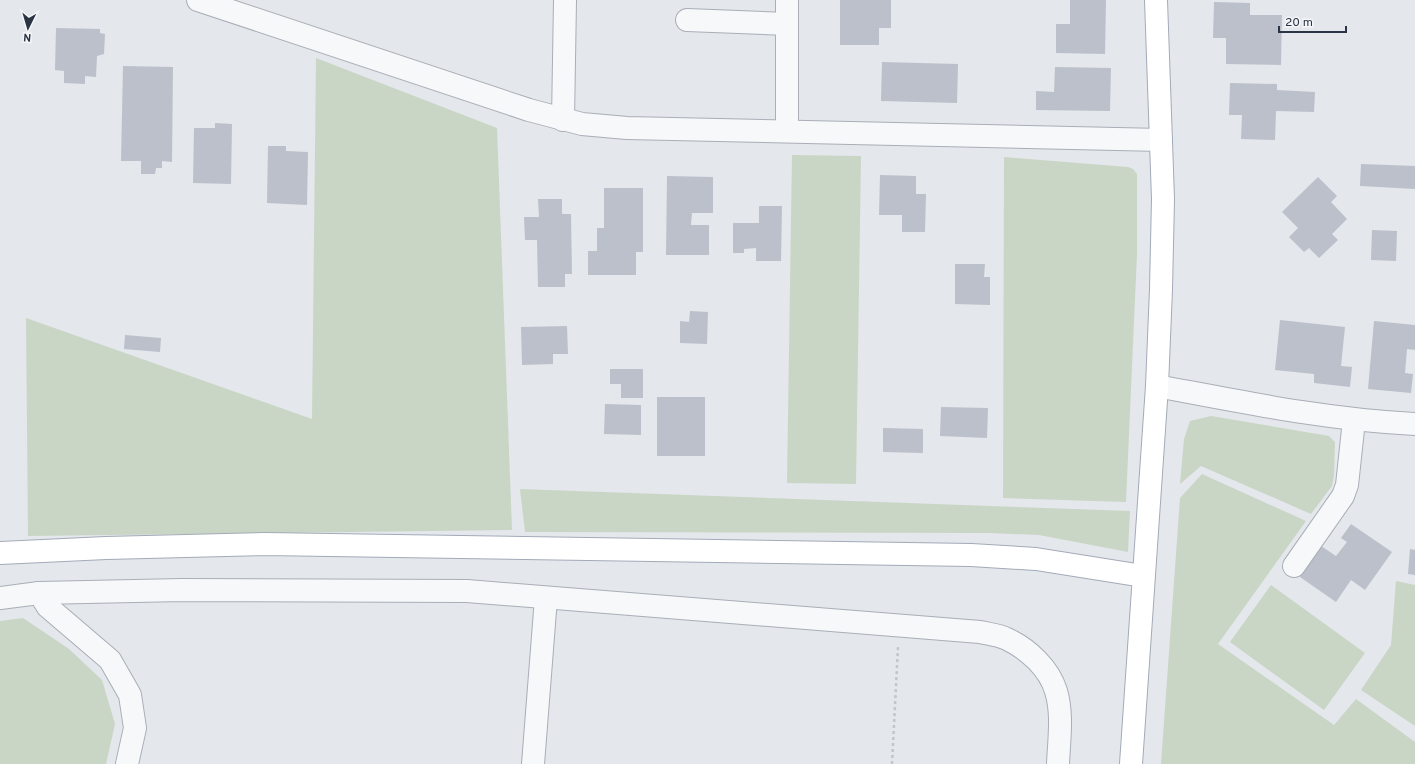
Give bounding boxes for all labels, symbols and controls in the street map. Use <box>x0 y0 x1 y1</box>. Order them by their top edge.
north arrow <box>8 8 48 48</box>
scale bar <box>1279 8 1346 34</box>
text: 20 m <box>1285 15 1313 31</box>
text: N <box>23 30 32 44</box>

